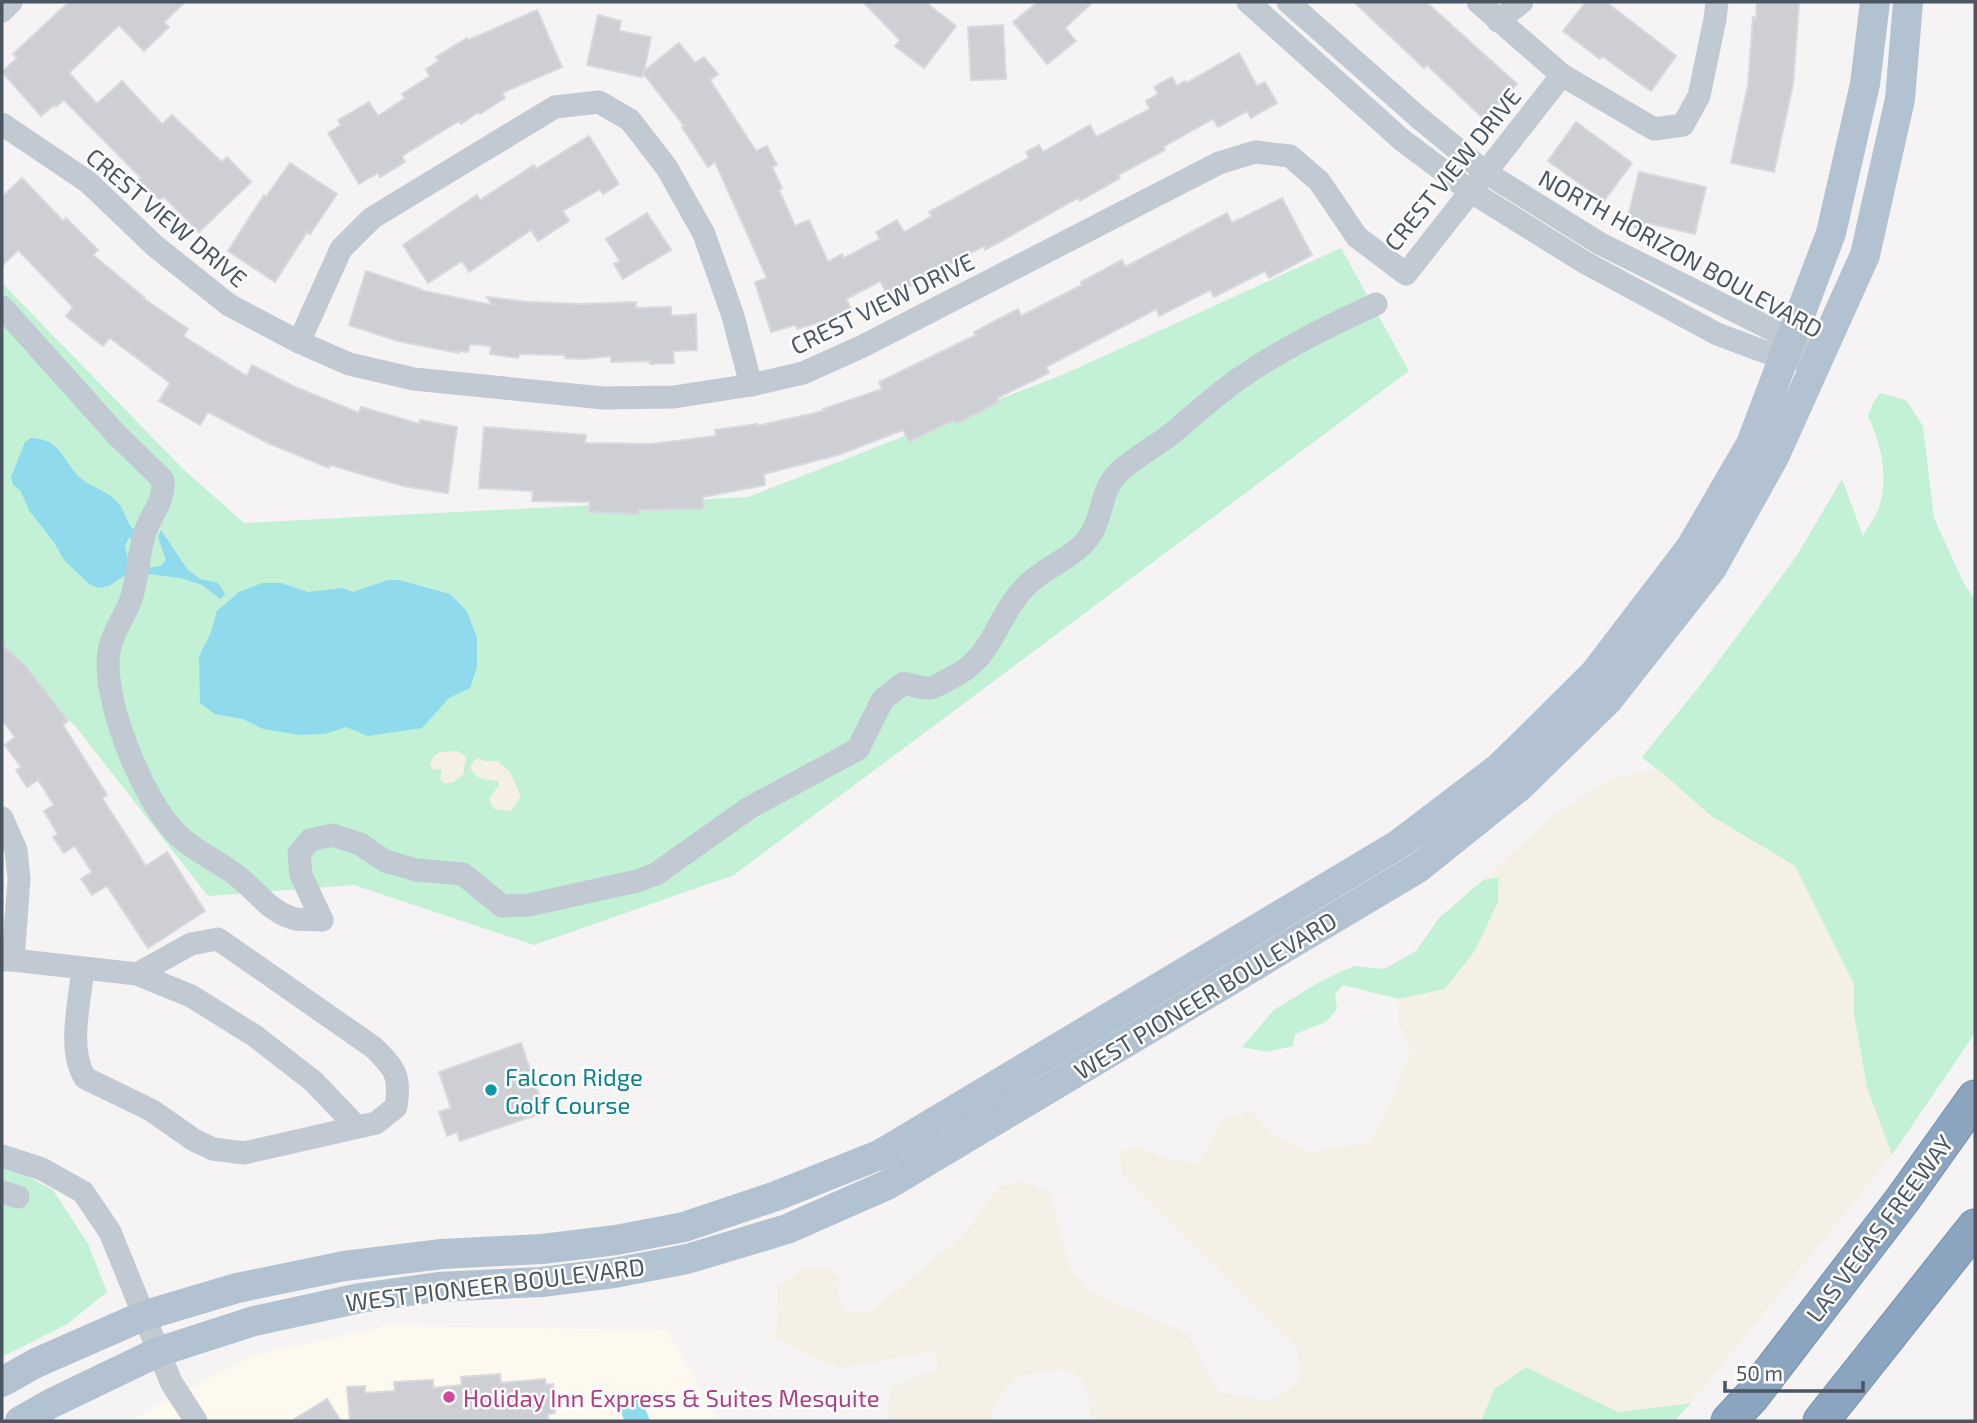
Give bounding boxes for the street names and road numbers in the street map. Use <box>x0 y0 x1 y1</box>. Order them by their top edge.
street label: CREST VIEW DRIVE <box>1378 82 1526 256</box>
street label: CREST VIEW DRIVE <box>81 141 253 293</box>
street label: NORTH HORIZON BOULEVARD <box>1534 163 1828 343</box>
street label: CREST VIEW DRIVE <box>785 246 979 360</box>
street label: WEST PIONEER BOULEVARD <box>1069 905 1341 1085</box>
street label: LAS VEGAS FREEWAY <box>1799 1129 1959 1327</box>
street label: WEST PIONEER BOULEVARD <box>344 1251 646 1317</box>

